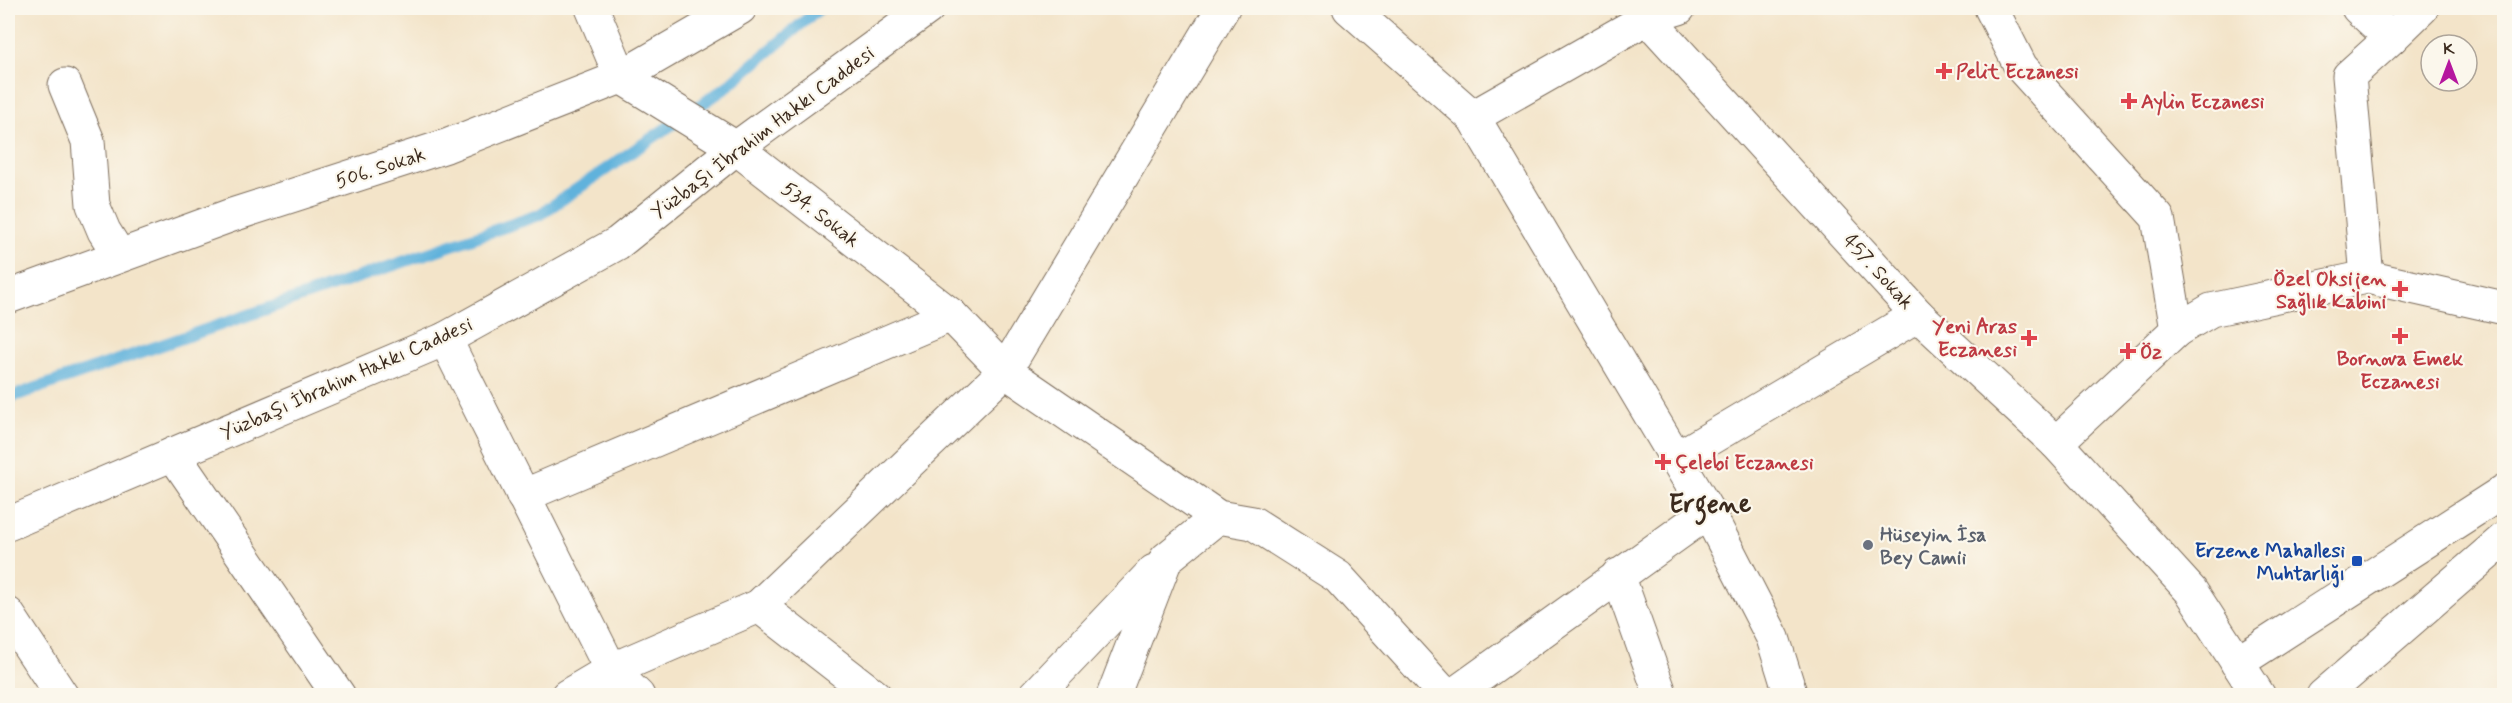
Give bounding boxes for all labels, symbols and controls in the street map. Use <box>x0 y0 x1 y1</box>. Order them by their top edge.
north arrow <box>2419 33 2479 93</box>
text: K <box>2443 39 2455 60</box>
street label: Yüzbaşı İbrahim Hakkı Caddesi <box>646 40 880 226</box>
place label: Pelit Eczanesi <box>1956 59 2079 86</box>
marker: Pelit Eczanesi <box>1937 64 1951 78</box>
place label: Aylin Eczanesi <box>2141 89 2265 116</box>
marker: Aylin Eczanesi <box>2122 94 2136 108</box>
street label: 506. Sokak <box>332 141 429 196</box>
street label: 534. Sokak <box>775 176 865 254</box>
street label: 457. Sokak <box>1837 228 1919 316</box>
place label: Özel Oksijen Sağlık Kabini <box>2273 266 2386 316</box>
marker: Özel Oksijen Sağlık Kabini <box>2391 280 2409 298</box>
street label: Yüzbaşı İbrahim Hakkı Caddesi <box>216 311 477 447</box>
place label: Yeni Aras Eczanesi <box>1932 314 2017 364</box>
marker: Bornova Emek Eczanesi <box>2393 329 2407 343</box>
marker: Yeni Aras Eczanesi <box>2022 331 2036 345</box>
place label: Öz <box>2140 339 2162 366</box>
marker: Öz <box>2121 344 2135 358</box>
place label: Bornova Emek Eczanesi <box>2337 346 2464 396</box>
place label: Çelebi Eczanesi <box>1675 450 1814 477</box>
marker: Çelebi Eczanesi <box>1656 455 1670 469</box>
district label: Ergene <box>1669 488 1751 525</box>
place label: Hüseyin İsa Bey Camii <box>1880 522 1987 572</box>
marker: Hüseyin İsa Bey Camii <box>1861 538 1875 552</box>
place label: Erzene Mahallesi Muhtarlığı <box>2195 538 2345 588</box>
marker: Erzene Mahallesi Muhtarlığı <box>2350 554 2364 568</box>

